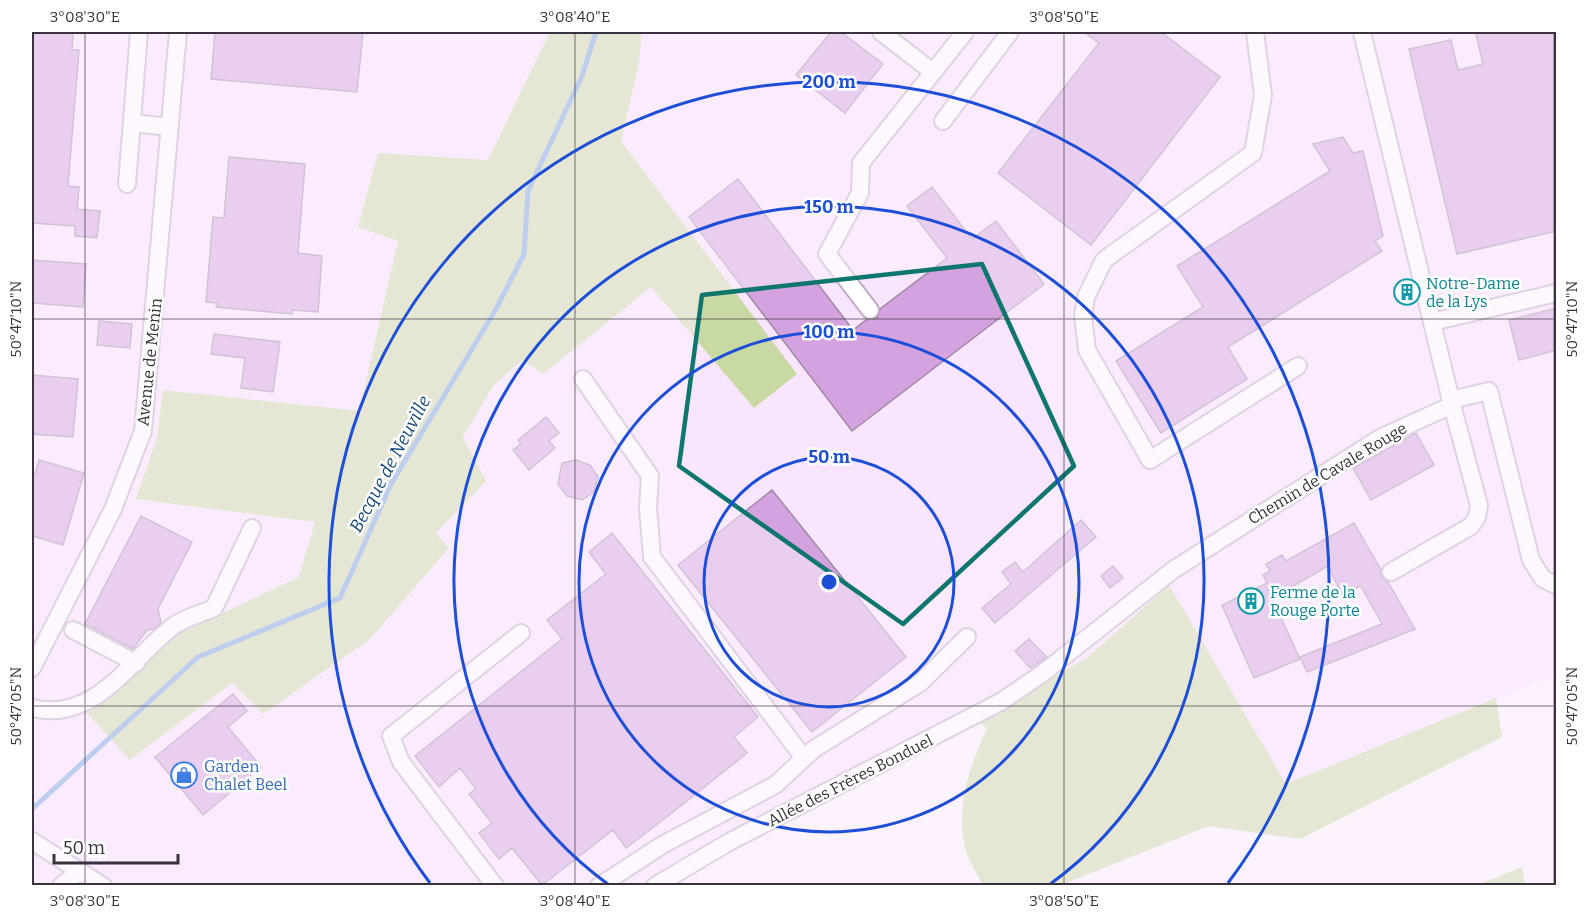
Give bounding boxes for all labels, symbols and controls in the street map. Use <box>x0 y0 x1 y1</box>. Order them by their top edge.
text: 3°08'30"E <box>50 8 120 26</box>
text: 3°08'40"E <box>540 8 610 26</box>
text: 3°08'50"E <box>1029 8 1099 26</box>
text: 200 m <box>802 71 856 93</box>
text: 150 m <box>804 196 854 218</box>
place label: Notre-Dame de la Lys <box>1426 274 1520 311</box>
building icon: Notre-Dame de la Lys <box>1392 277 1422 307</box>
text: 50°47'10"N <box>7 280 25 357</box>
text: 50°47'10"N <box>1563 280 1581 357</box>
street label: Avenue de Menin <box>133 297 166 427</box>
text: 100 m <box>803 321 855 343</box>
water label: Becque de Neuville <box>345 392 435 536</box>
street label: Chemin de Cavale Rouge <box>1244 418 1410 528</box>
text: 50 m <box>808 446 850 468</box>
centre of rings <box>819 572 839 592</box>
place label: Ferme de la Rouge Porte <box>1270 583 1360 620</box>
building icon: Ferme de la Rouge Porte <box>1236 586 1266 616</box>
text: 50°47'05"N <box>7 666 25 745</box>
text: 50°47'05"N <box>1563 666 1581 745</box>
street label: Allée des Frères Bonduel <box>764 730 936 830</box>
place label: Garden Chalet Beel <box>204 757 288 794</box>
shop icon: Garden Chalet Beel <box>169 760 199 790</box>
scale bar <box>54 827 178 865</box>
text: 50 m <box>63 837 105 859</box>
text: 3°08'30"E <box>50 892 120 910</box>
text: 3°08'40"E <box>540 892 610 910</box>
text: 3°08'50"E <box>1029 892 1099 910</box>

